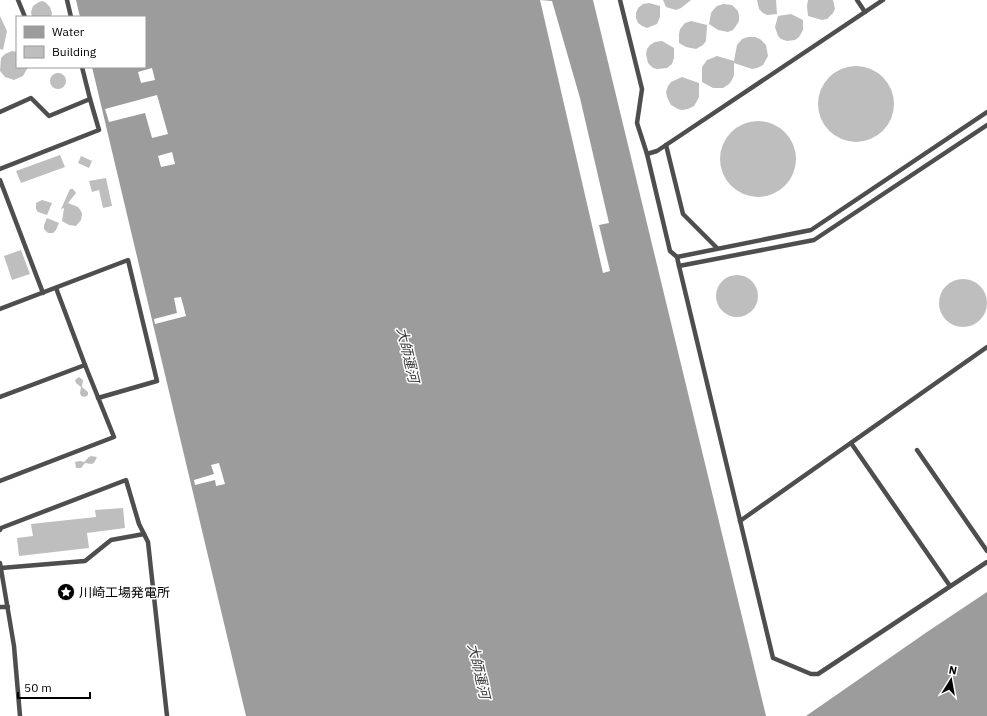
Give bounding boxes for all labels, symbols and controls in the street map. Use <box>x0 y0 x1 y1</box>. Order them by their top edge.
legend <box>16 16 146 68</box>
text: Water <box>52 24 85 39</box>
text: Building <box>52 44 97 59</box>
water label: 大師運河 <box>393 326 424 387</box>
place icon: 川崎工場発電所 <box>56 582 76 602</box>
place label: 川崎工場発電所 <box>79 584 170 601</box>
water label: 大師運河 <box>464 642 495 703</box>
north arrow <box>931 660 971 700</box>
text: N <box>948 663 958 678</box>
scale bar <box>18 674 90 700</box>
text: 50 m <box>24 680 52 695</box>

